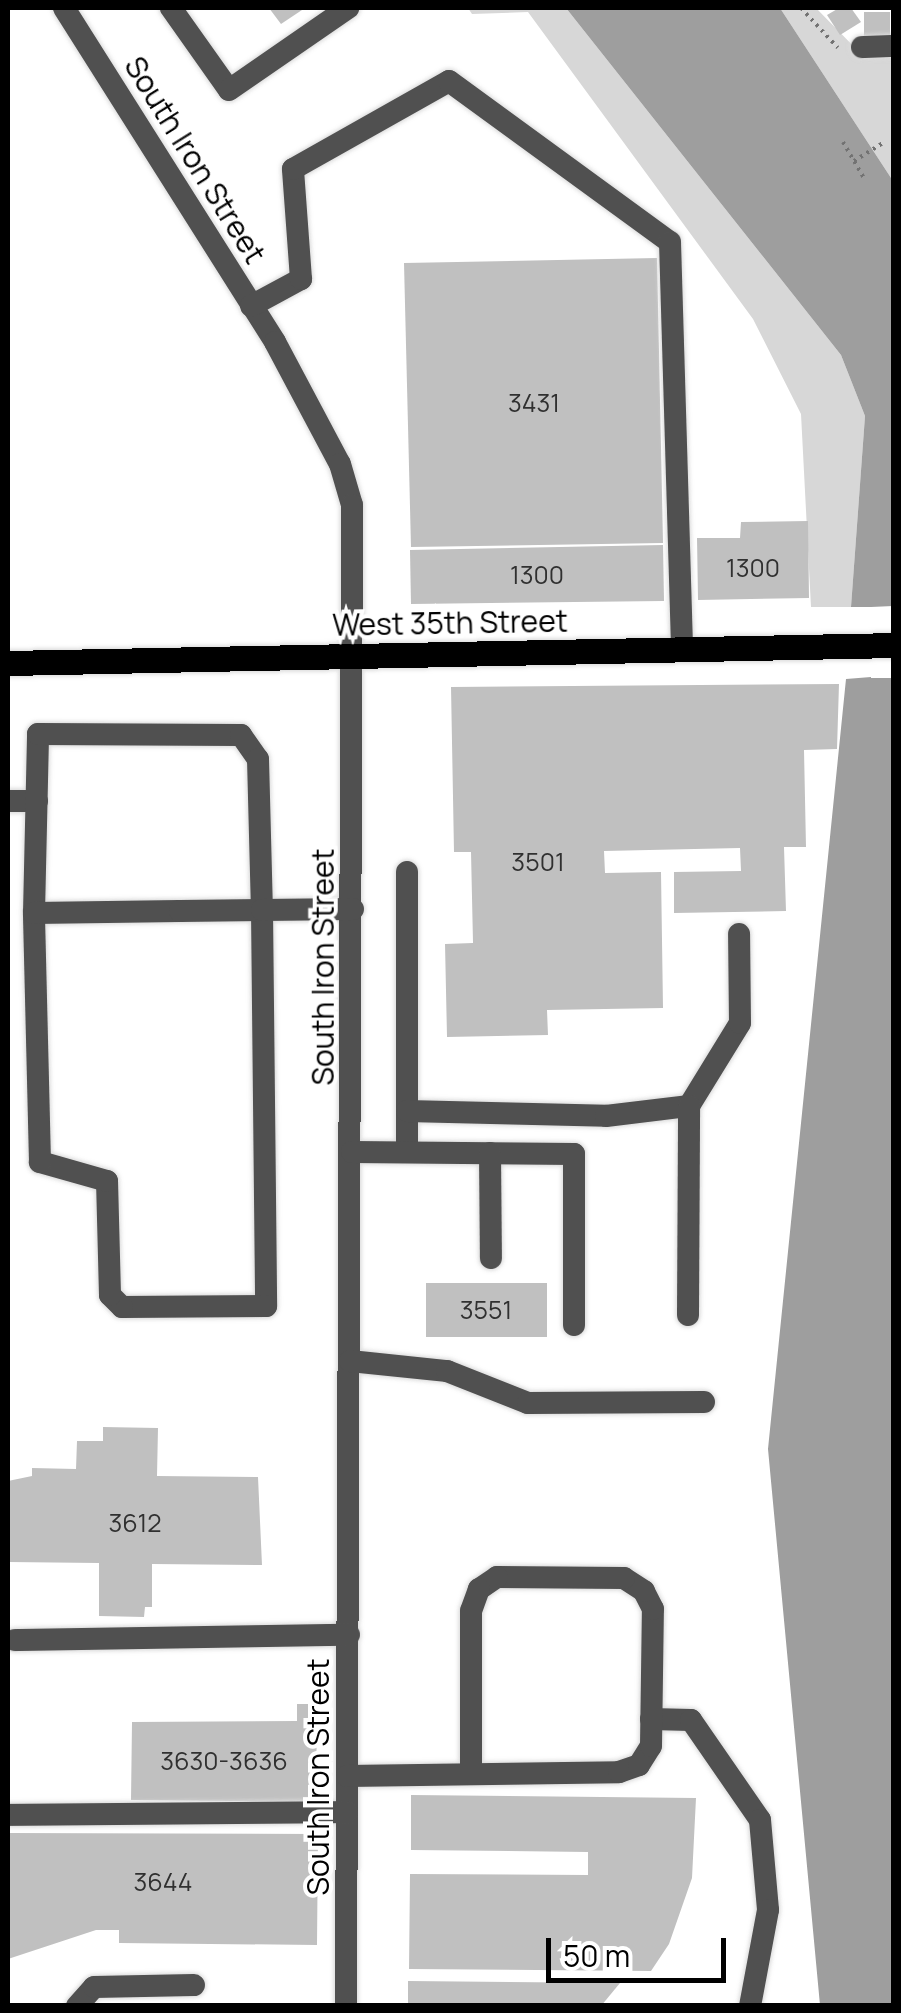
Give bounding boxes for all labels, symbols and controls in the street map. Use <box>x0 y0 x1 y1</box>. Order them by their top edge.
street label: South Iron Street <box>117 50 273 270</box>
house number: 3431 <box>508 388 560 418</box>
house number: 1300 <box>726 553 780 583</box>
house number: 1300 <box>510 560 564 590</box>
street label: West 35th Street <box>332 603 568 643</box>
house number: 3501 <box>511 847 565 877</box>
street label: South Iron Street <box>305 848 341 1086</box>
house number: 3551 <box>460 1295 512 1325</box>
house number: 3612 <box>109 1508 161 1538</box>
street label: South Iron Street <box>300 1658 336 1896</box>
house number: 3630-3636 <box>160 1746 288 1776</box>
house number: 3644 <box>133 1867 193 1897</box>
scale bar <box>551 1918 731 1980</box>
text: 50 m <box>563 1935 630 1976</box>

